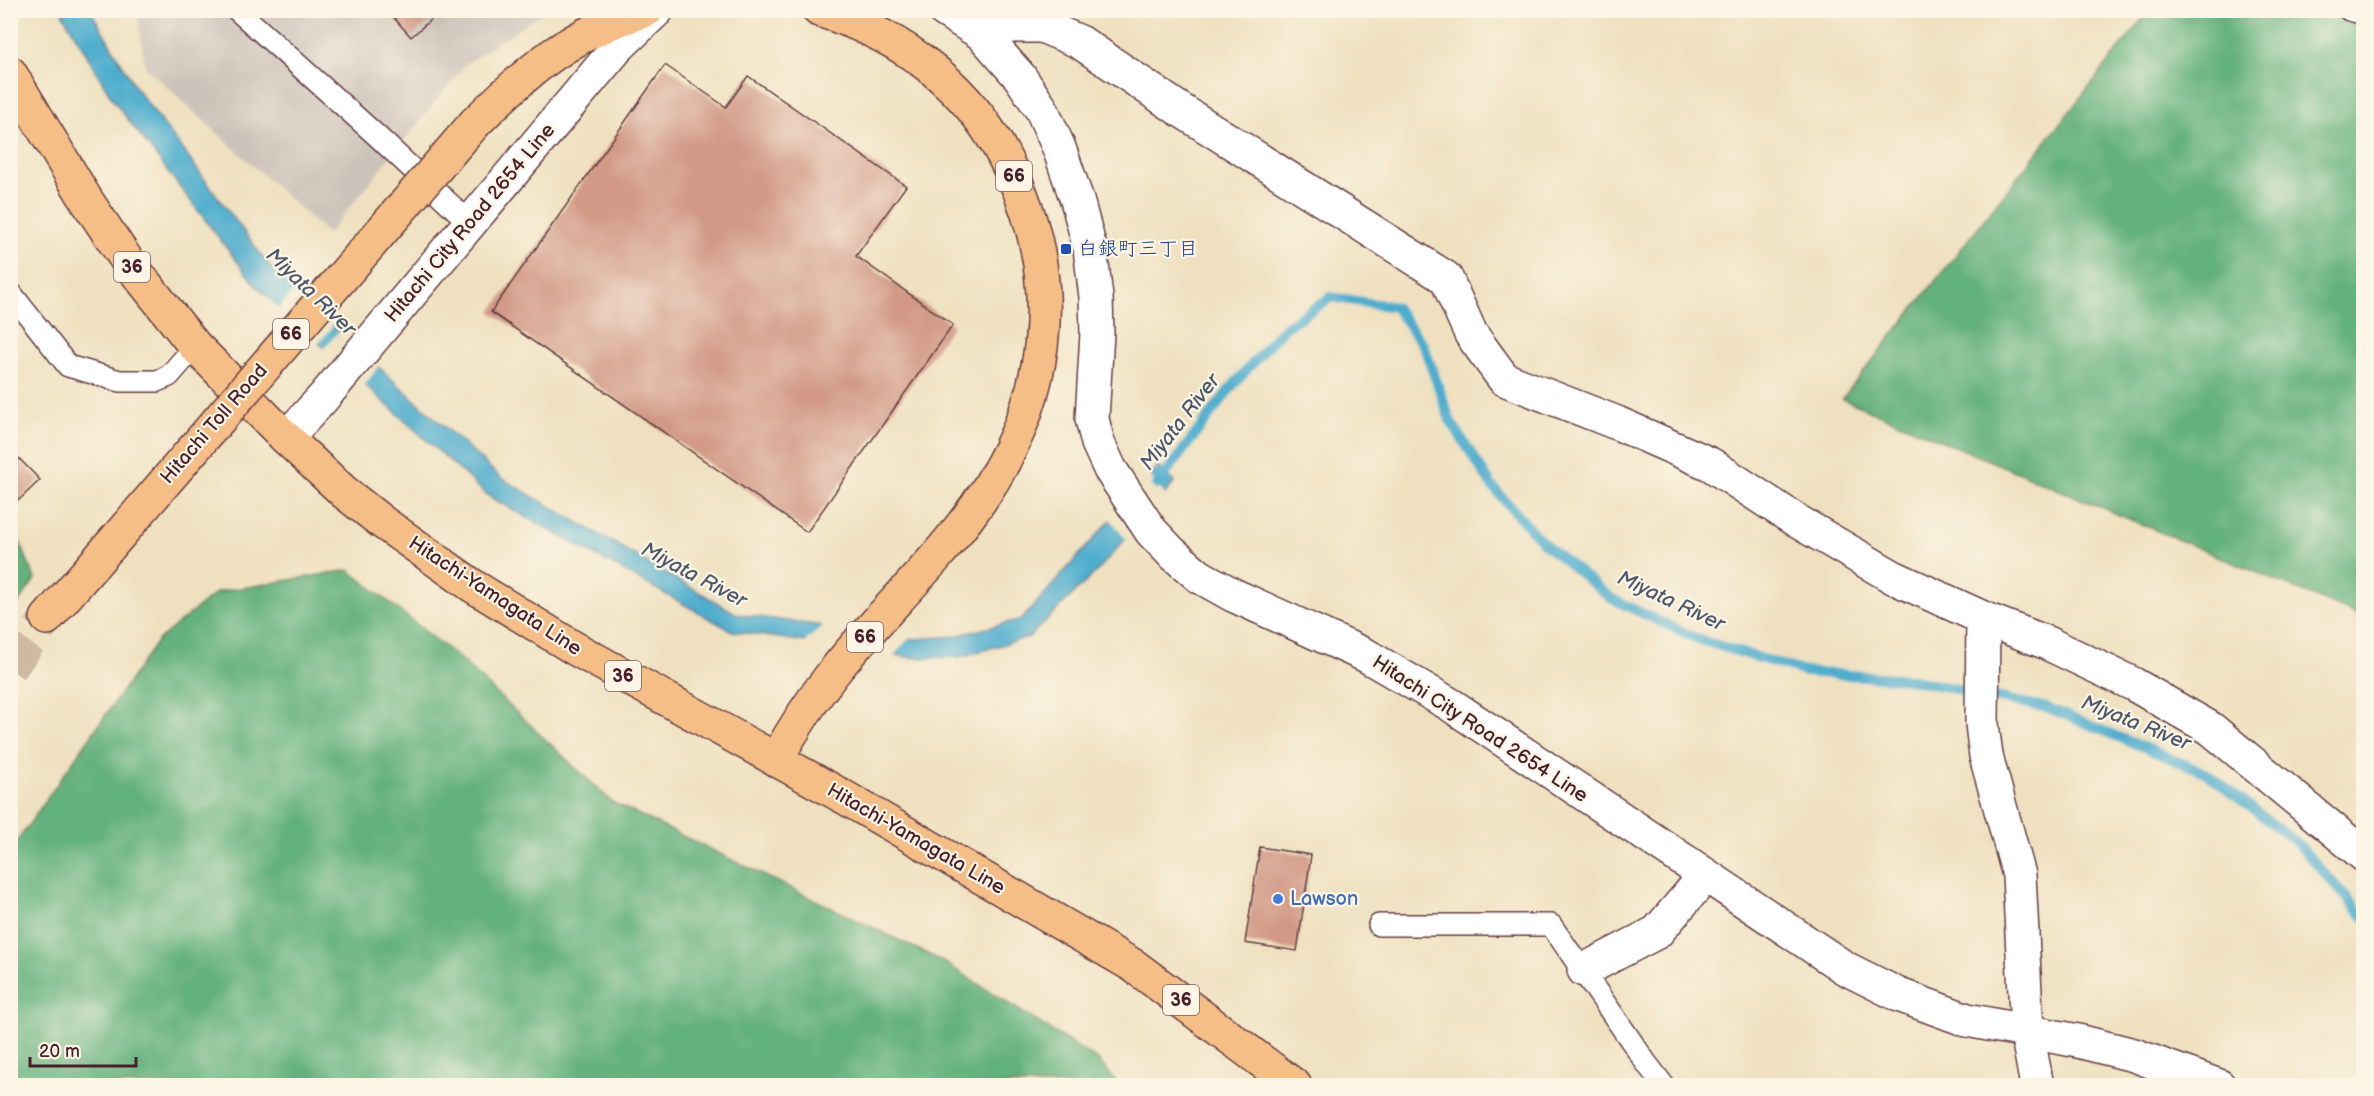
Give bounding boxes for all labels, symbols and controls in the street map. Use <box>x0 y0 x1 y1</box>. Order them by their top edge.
street label: Hitachi City Road 2654 Line <box>380 119 560 327</box>
road number: 66 <box>996 161 1032 191</box>
place label: 白銀町三丁目 <box>1078 237 1198 261</box>
marker: 白銀町三丁目 <box>1059 242 1073 256</box>
water label: Miyata River <box>261 243 362 342</box>
road number: 36 <box>114 252 150 282</box>
road number: 66 <box>273 319 309 349</box>
street label: Hitachi Toll Road <box>155 359 273 489</box>
water label: Miyata River <box>1135 368 1226 475</box>
street label: Hitachi-Yamagata Line <box>404 531 586 661</box>
water label: Miyata River <box>637 537 752 614</box>
water label: Miyata River <box>1613 565 1730 637</box>
road number: 66 <box>847 622 883 652</box>
street label: Hitachi City Road 2654 Line <box>1368 650 1592 808</box>
road number: 36 <box>605 661 641 691</box>
water label: Miyata River <box>2078 690 2196 757</box>
street label: Hitachi-Yamagata Line <box>823 778 1009 900</box>
place label: Lawson <box>1290 887 1358 911</box>
marker: Lawson <box>1271 892 1285 906</box>
road number: 36 <box>1163 985 1199 1015</box>
scale bar <box>30 1030 136 1068</box>
text: 20 m <box>39 1041 80 1062</box>

